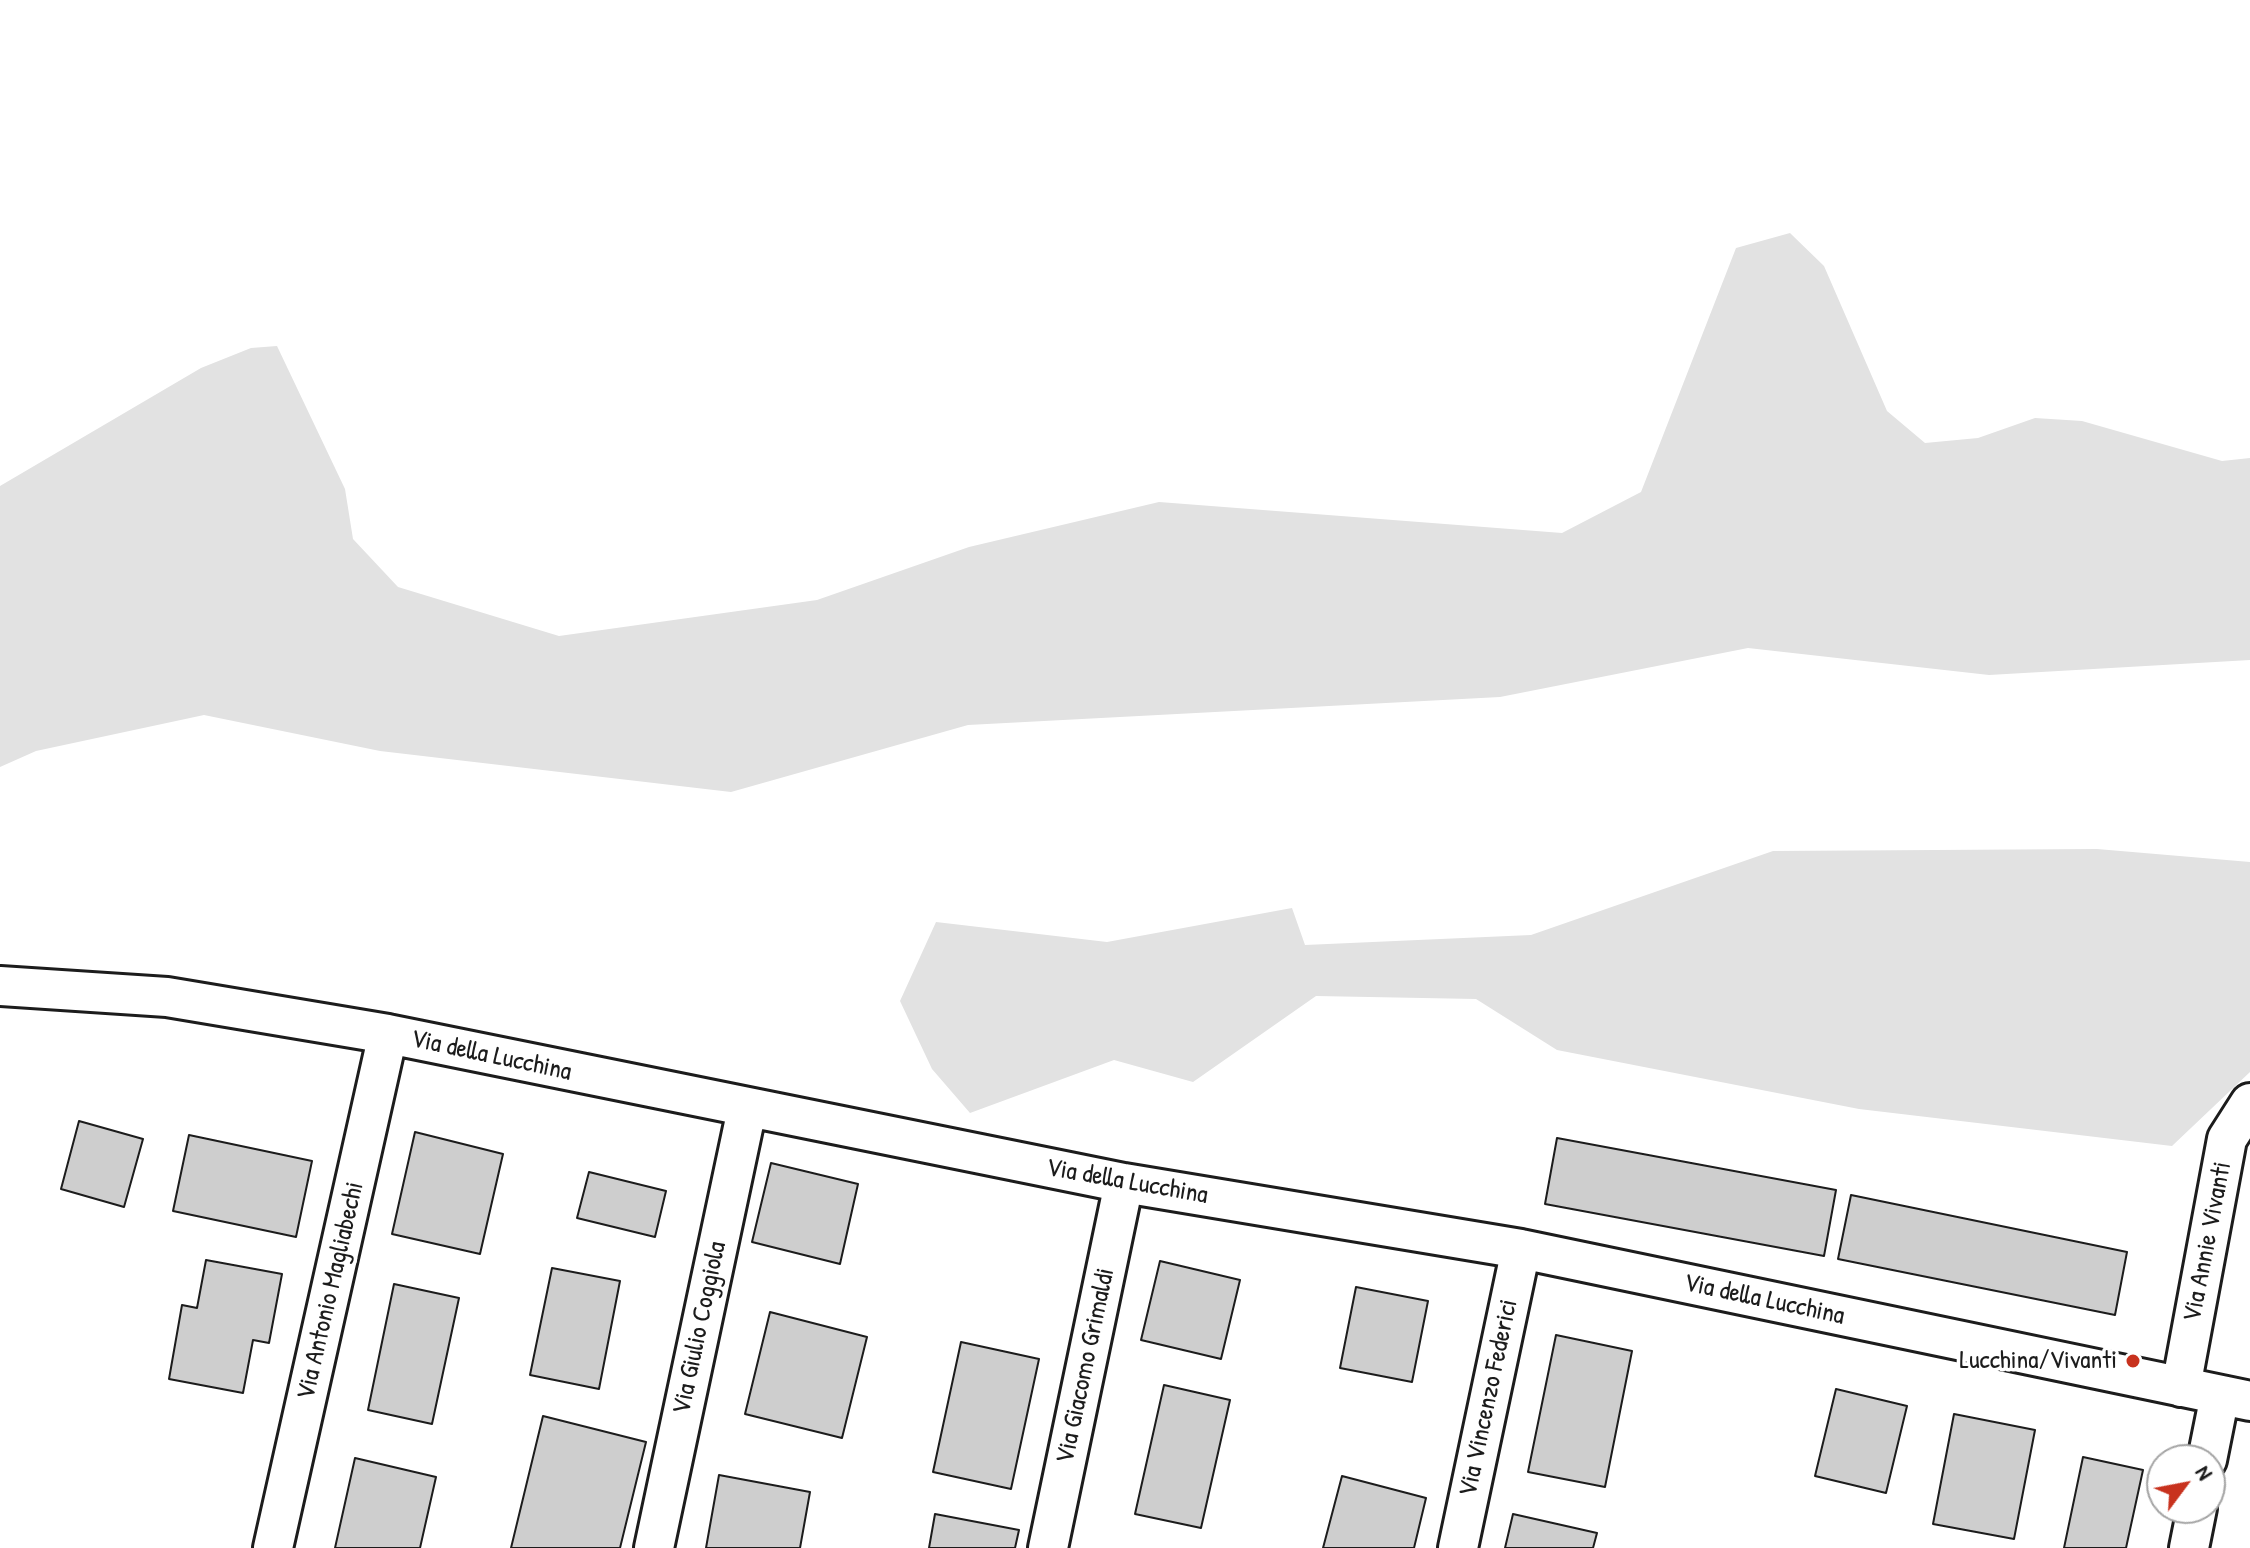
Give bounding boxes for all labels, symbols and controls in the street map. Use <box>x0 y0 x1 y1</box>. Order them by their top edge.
street label: Via della Lucchina <box>408 1024 574 1088</box>
street label: Via della Lucchina <box>1044 1152 1210 1212</box>
street label: Via Annie Vivanti <box>2177 1159 2239 1325</box>
street label: Via Antonio Magliabechi <box>291 1179 371 1403</box>
street label: Via Giulio Coggiola <box>666 1239 734 1417</box>
street label: Via Giacomo Grimaldi <box>1050 1265 1122 1467</box>
street label: Via della Lucchina <box>1681 1268 1847 1332</box>
street label: Via Vincenzo Federici <box>1453 1297 1525 1499</box>
place label: Lucchina/Vivanti <box>1960 1345 2117 1377</box>
marker: Lucchina/Vivanti <box>2124 1352 2142 1370</box>
north arrow <box>2146 1444 2226 1524</box>
text: N <box>2189 1459 2220 1485</box>

